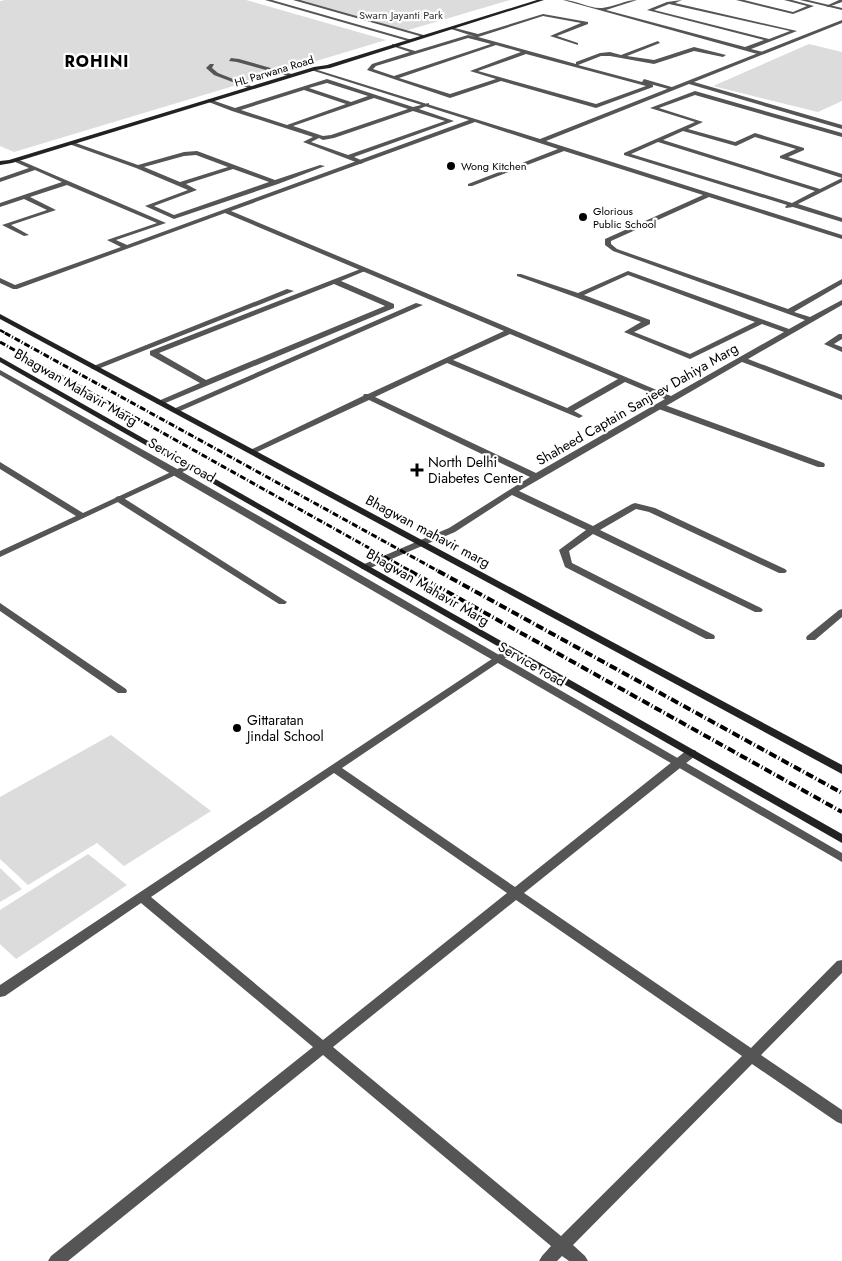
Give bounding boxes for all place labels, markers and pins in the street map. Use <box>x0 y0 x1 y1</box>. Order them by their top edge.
place label: Wong Kitchen <box>461 158 527 174</box>
marker: Wong Kitchen <box>445 160 457 172</box>
place label: Glorious Public School <box>593 203 656 232</box>
marker: Glorious Public School <box>577 211 589 223</box>
place label: North Delhi Diabetes Center <box>428 452 523 488</box>
marker: North Delhi Diabetes Center <box>410 463 424 477</box>
place label: Gittaratan Jindal School <box>245 710 324 746</box>
marker: Gittaratan Jindal School <box>231 722 243 734</box>

